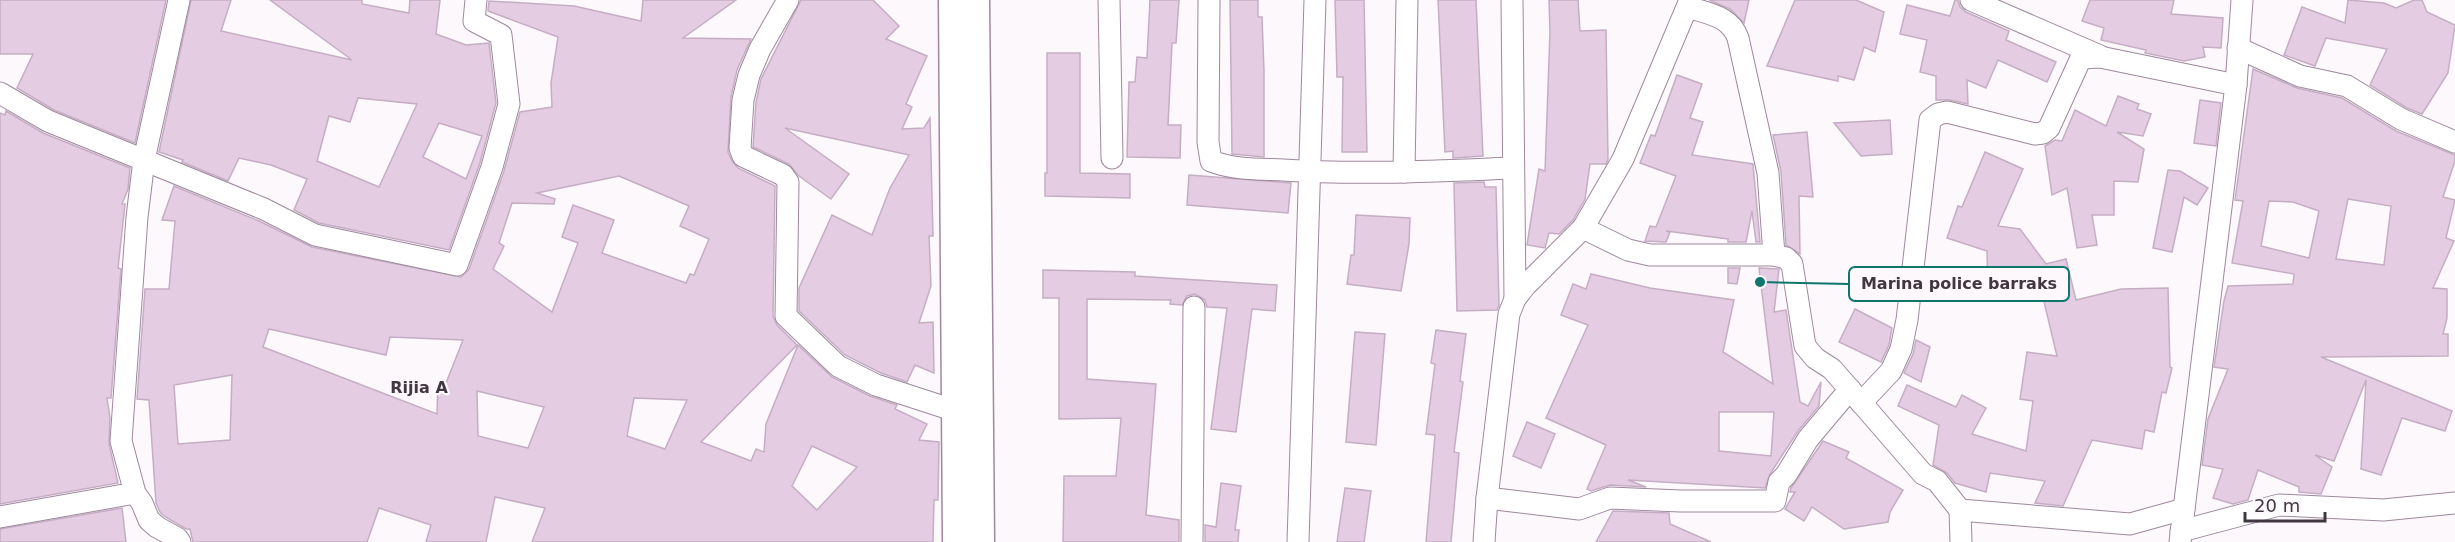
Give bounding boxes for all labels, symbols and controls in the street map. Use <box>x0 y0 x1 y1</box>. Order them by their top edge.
callout: Marina police barraks <box>1849 267 2069 301</box>
text: Marina police barraks <box>1861 274 2057 293</box>
district label: Rijia A <box>390 378 448 397</box>
scale bar <box>2245 485 2324 523</box>
text: 20 m <box>2254 495 2300 516</box>

